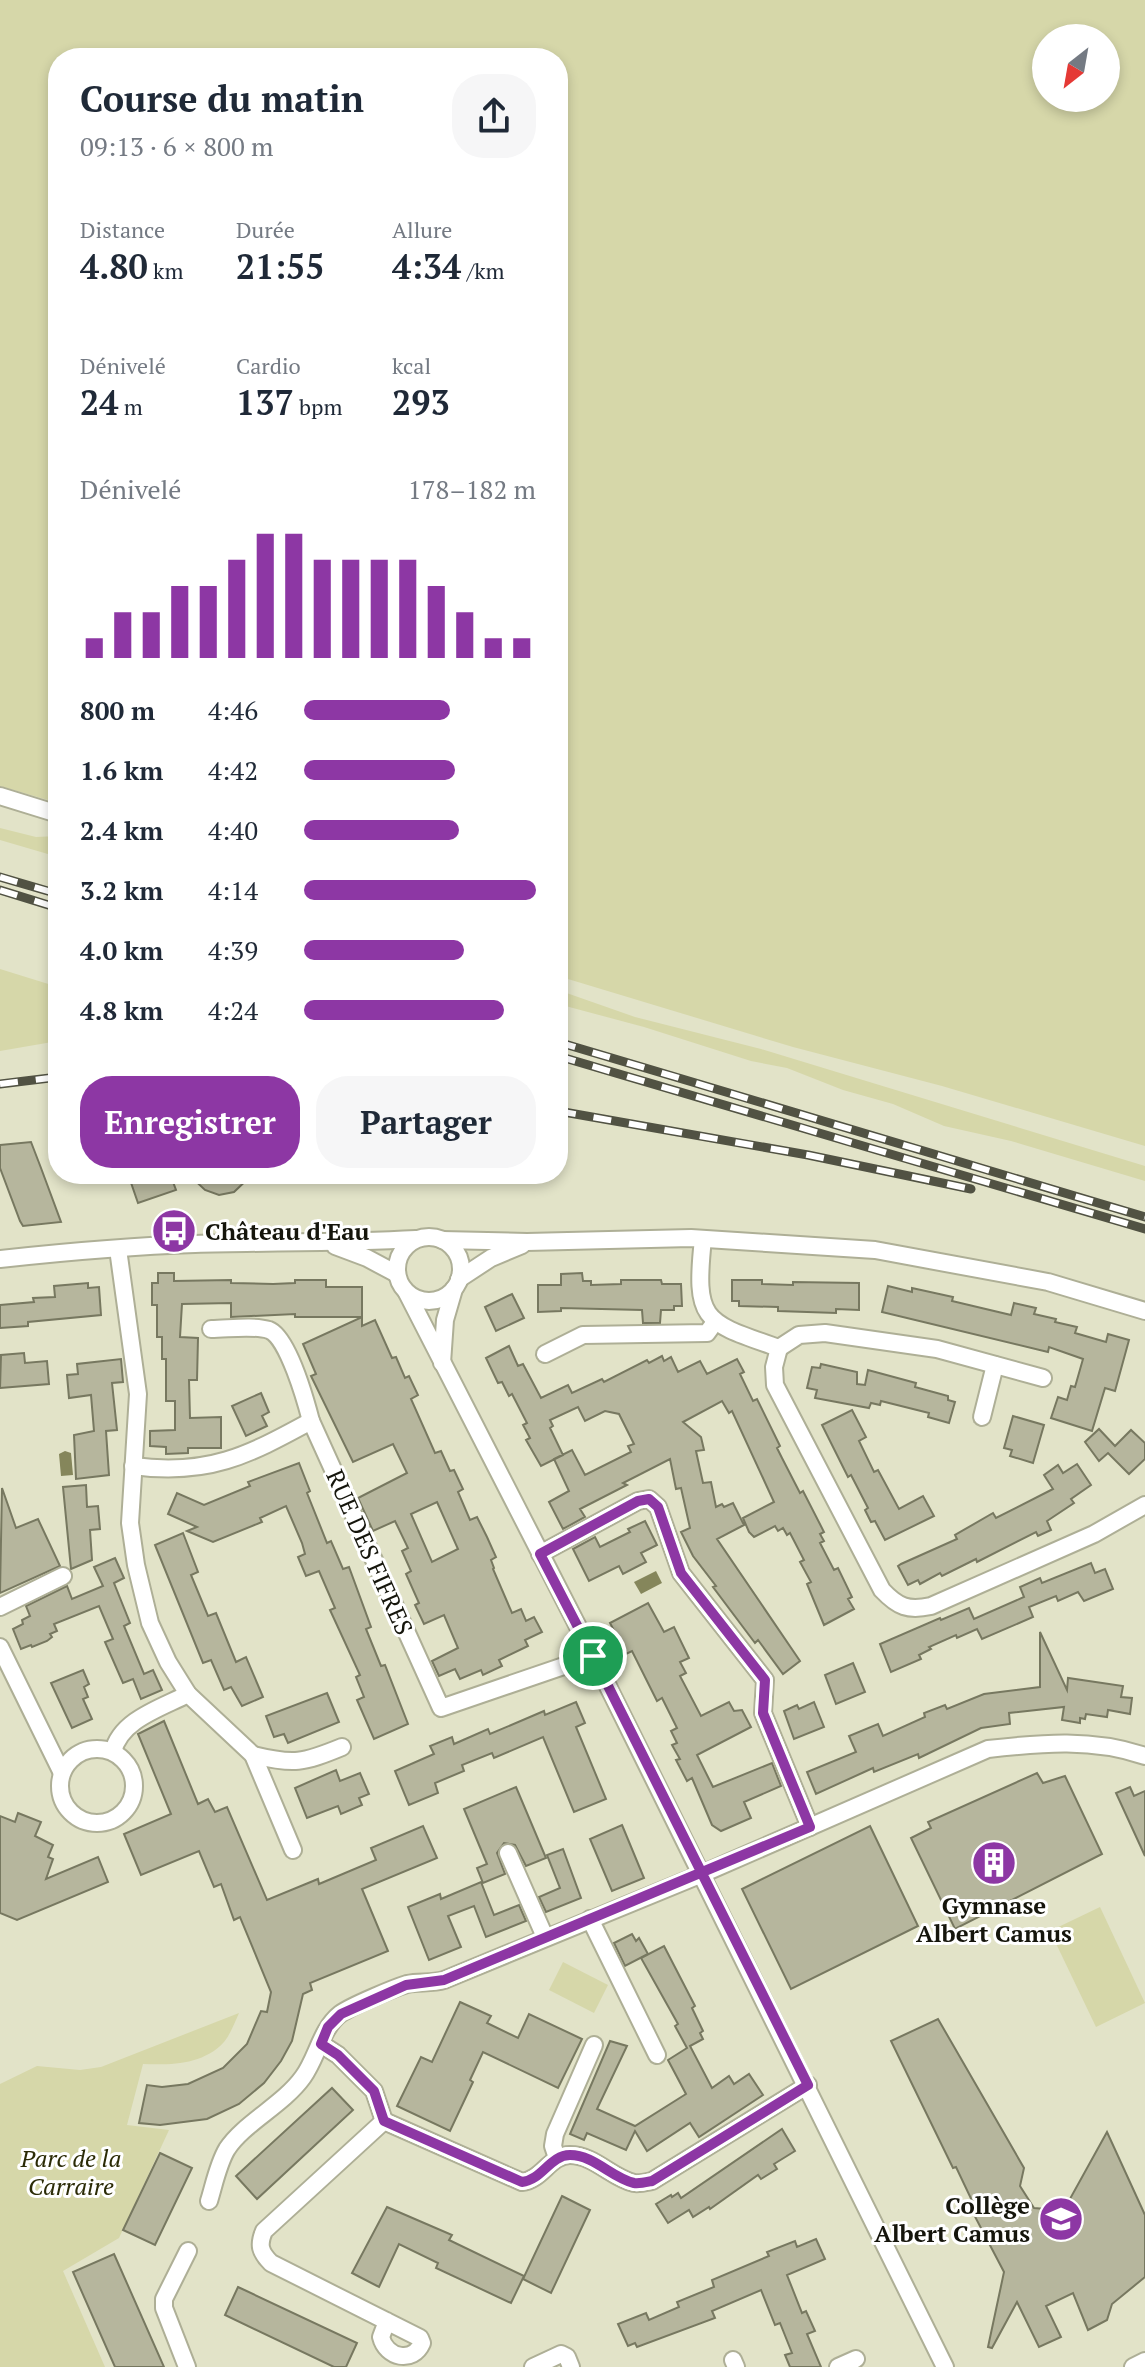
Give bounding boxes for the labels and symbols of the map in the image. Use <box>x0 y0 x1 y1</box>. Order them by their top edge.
north arrow <box>1032 24 1120 112</box>
bus stop icon: Château d'Eau <box>150 1207 198 1255</box>
place label: Château d'Eau <box>205 1215 370 1247</box>
street label: RUE DES FIFRES <box>319 1464 421 1640</box>
pin <box>559 1622 627 1690</box>
building icon: Gymnase Albert Camus <box>970 1839 1018 1887</box>
place label: Gymnase Albert Camus <box>916 1889 1072 1949</box>
park label: Parc de la Carraire <box>20 2142 121 2202</box>
place label: Collège Albert Camus <box>874 2189 1030 2249</box>
school or university icon: Collège Albert Camus <box>1037 2195 1085 2243</box>

